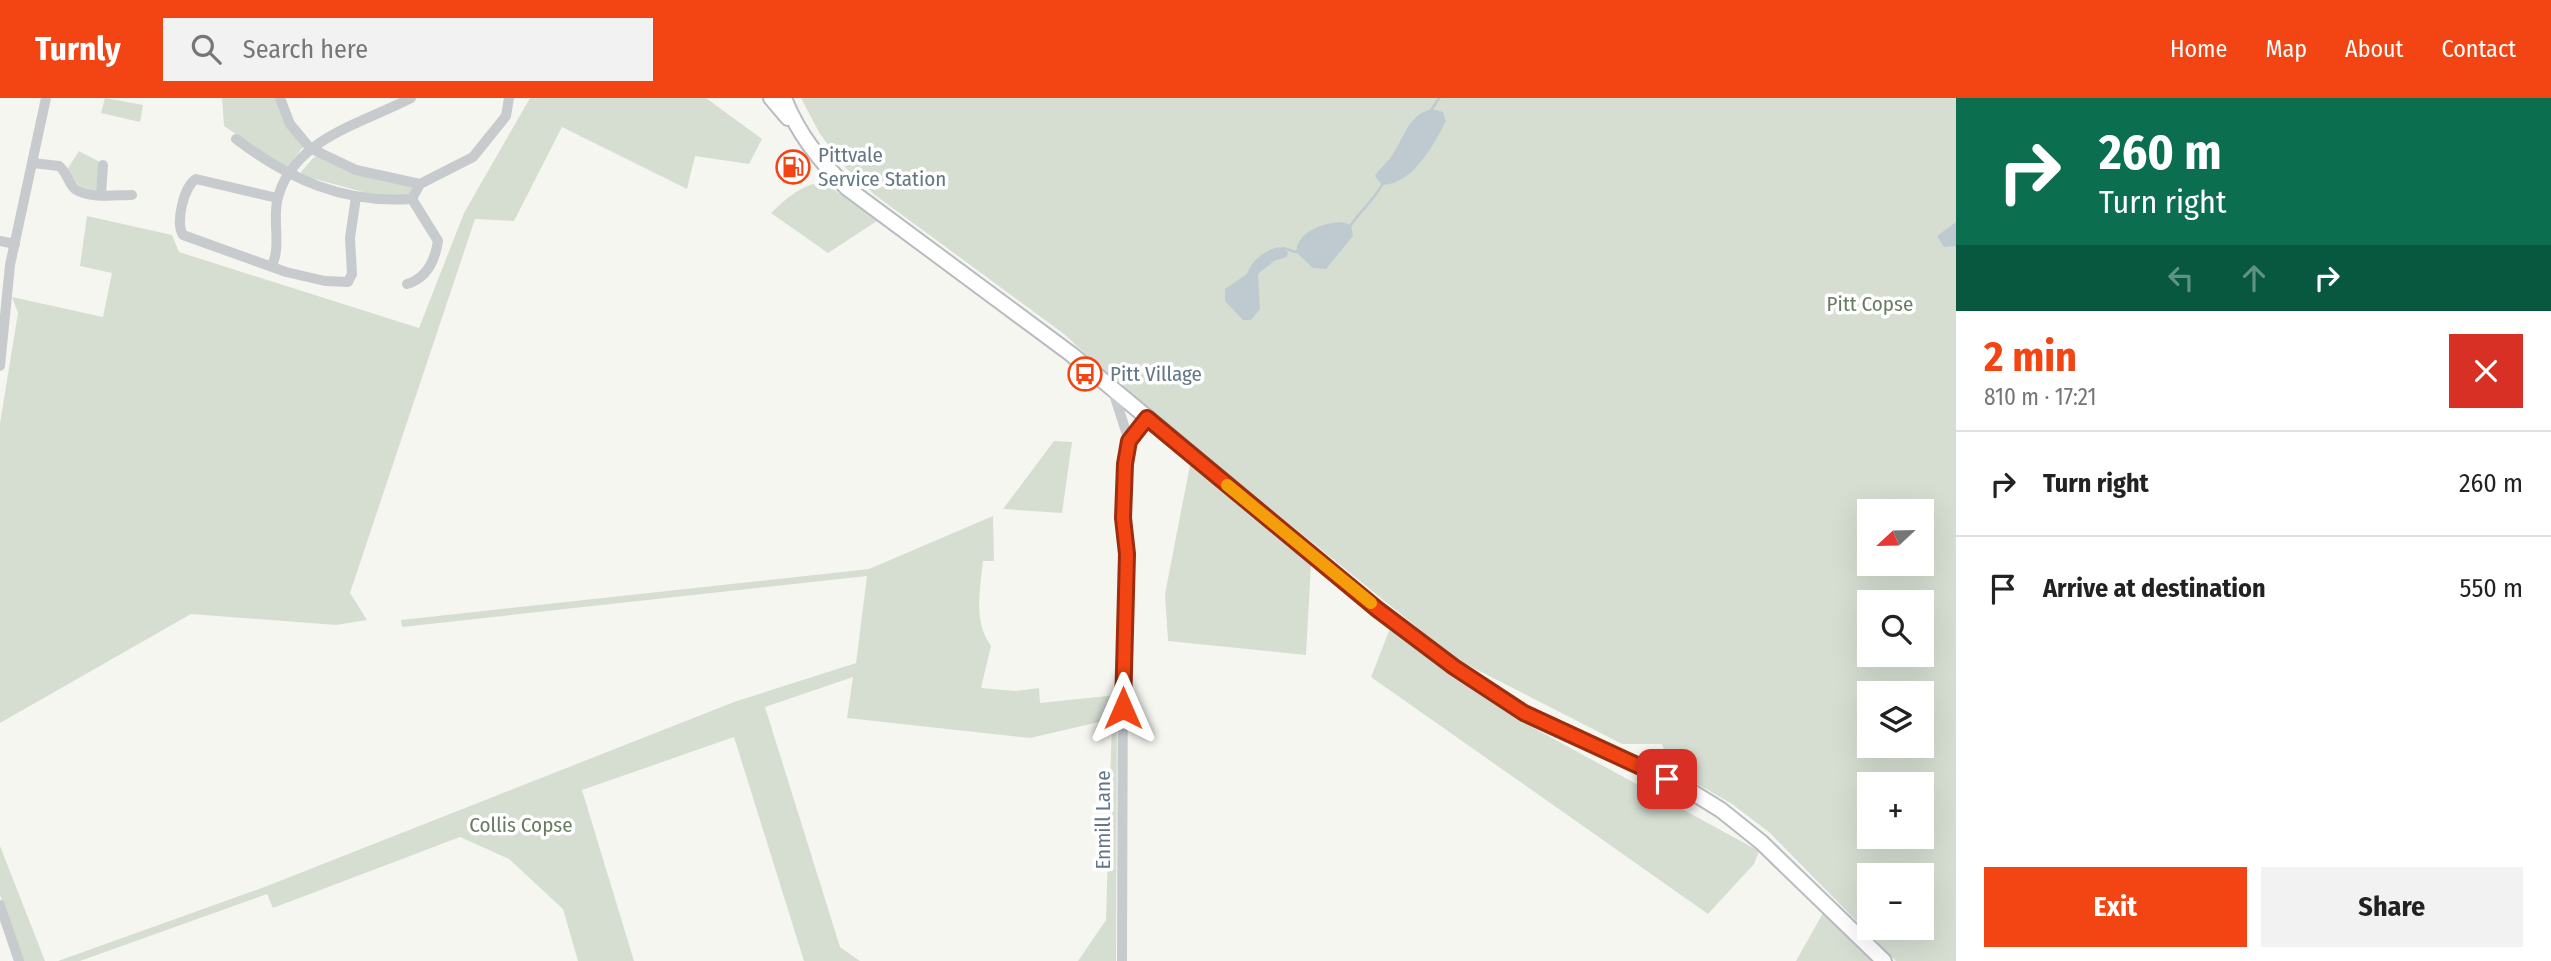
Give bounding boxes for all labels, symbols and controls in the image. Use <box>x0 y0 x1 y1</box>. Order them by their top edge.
search box <box>163 18 653 81</box>
text: Turnly <box>35 29 121 69</box>
icon: search <box>187 30 225 68</box>
text: Search here <box>243 34 368 65</box>
text: Home <box>2170 35 2227 63</box>
text: Map <box>2265 35 2307 63</box>
text: About <box>2345 35 2403 63</box>
text: Contact <box>2441 35 2516 63</box>
text: 260 m <box>2099 123 2222 182</box>
icon: right <box>1984 126 2075 217</box>
place label: Pittvale Service Station <box>818 142 946 192</box>
fuel station icon: Pittvale Service Station <box>774 148 812 186</box>
text: Turn right <box>2099 183 2226 221</box>
icon: left <box>2162 259 2200 297</box>
icon: ahead <box>2235 259 2273 297</box>
icon: right <box>2308 259 2346 297</box>
park label: Pitt Copse <box>1827 291 1913 317</box>
text: 2 min <box>1984 332 2077 382</box>
button: close <box>2449 334 2523 408</box>
bus stop icon: Pitt Village <box>1066 355 1104 393</box>
place label: Pitt Village <box>1110 361 1202 387</box>
text: 810 m · 17:21 <box>1984 383 2096 411</box>
icon: right <box>1984 465 2022 503</box>
text: Turn right <box>2043 468 2149 499</box>
text: 260 m <box>2459 468 2523 499</box>
north arrow <box>1857 499 1934 576</box>
map controls <box>1857 499 1934 940</box>
icon: arrive <box>1984 570 2022 608</box>
text: Arrive at destination <box>2043 573 2266 604</box>
text: 550 m <box>2460 573 2523 604</box>
button: search <box>1857 590 1934 667</box>
position arrow <box>1086 671 1160 745</box>
button: layers <box>1857 681 1934 758</box>
pin <box>1637 749 1697 809</box>
icon: arrive <box>1648 760 1686 798</box>
street label: Enmill Lane <box>1090 770 1116 870</box>
button: + <box>1857 772 1934 849</box>
park label: Collis Copse <box>469 812 573 838</box>
button: − <box>1857 863 1934 940</box>
button: Exit <box>1984 867 2247 947</box>
button: Share <box>2261 867 2523 947</box>

